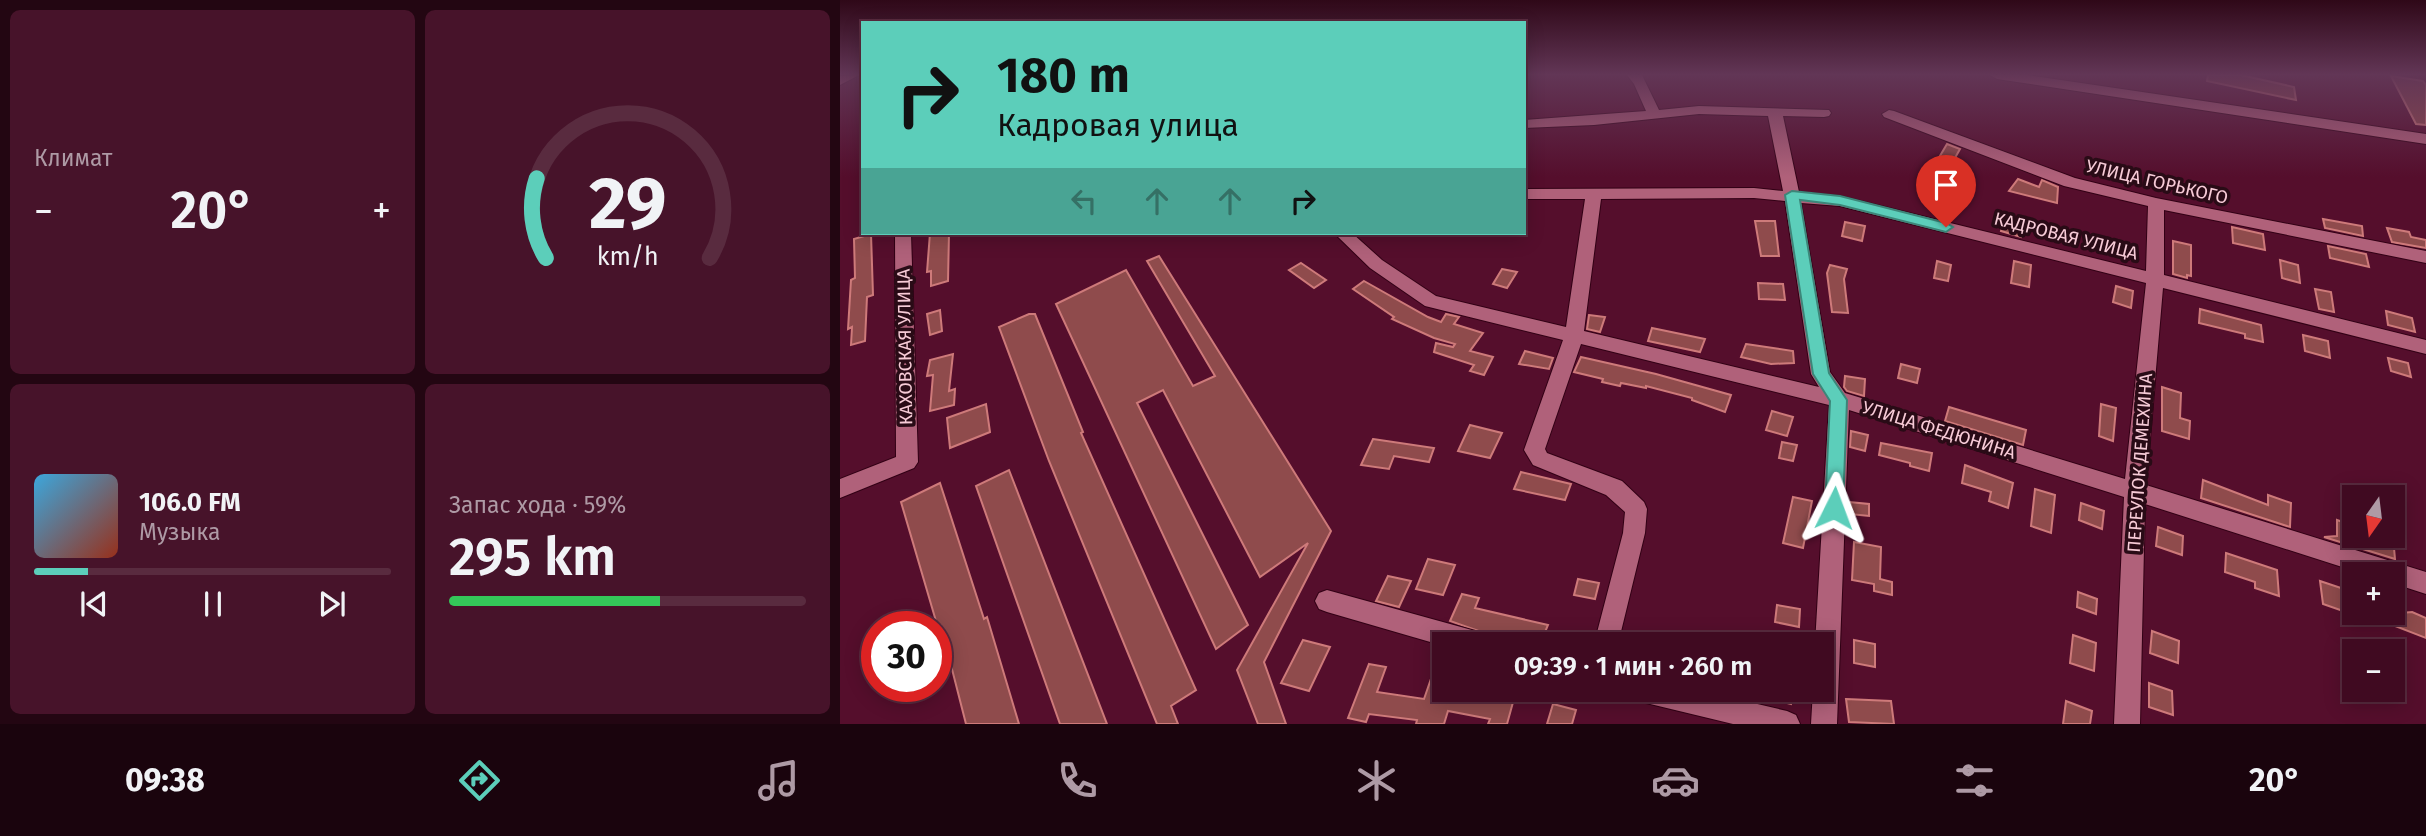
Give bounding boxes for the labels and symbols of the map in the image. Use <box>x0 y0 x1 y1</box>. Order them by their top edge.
pin <box>1916 155 1976 227</box>
street label: УЛИЦА ГОРЬКОГО <box>2084 155 2230 209</box>
street label: КАДРОВАЯ УЛИЦА <box>1992 207 2141 265</box>
street label: КАХОВСКАЯ УЛИЦА <box>893 268 917 425</box>
street label: ПЕРЕУЛОК ДЕМЕХИНА <box>2123 372 2157 553</box>
street label: УЛИЦА ФЕДЮНИНА <box>1860 396 2019 464</box>
position arrow <box>1797 471 1871 545</box>
north arrow <box>2342 485 2404 548</box>
speed limit sign: 30 <box>861 611 952 702</box>

